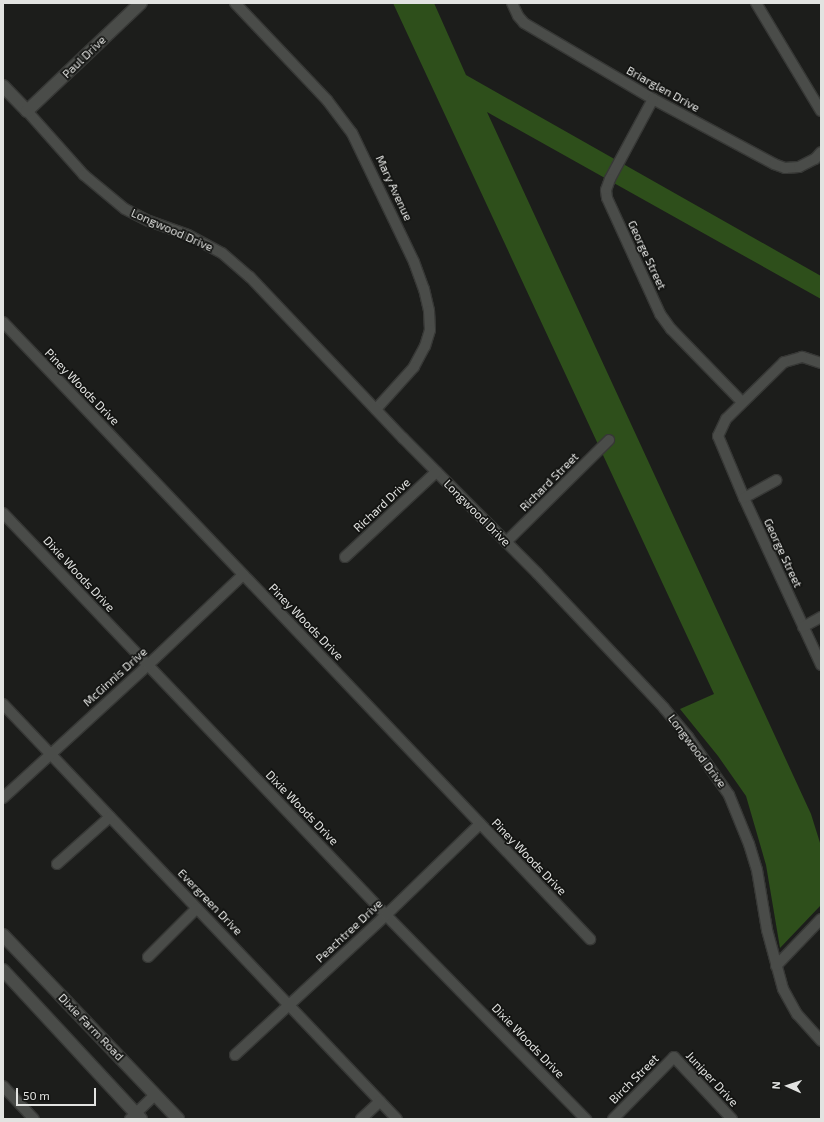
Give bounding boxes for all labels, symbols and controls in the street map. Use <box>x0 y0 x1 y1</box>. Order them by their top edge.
street label: Paul Drive <box>59 33 109 81</box>
street label: Briarglen Drive <box>624 63 702 115</box>
street label: Mary Avenue <box>372 153 416 223</box>
street label: Longwood Drive <box>129 205 215 255</box>
street label: George Street <box>625 218 669 292</box>
street label: Piney Woods Drive <box>42 346 122 428</box>
street label: Richard Street <box>517 450 581 514</box>
street label: Richard Drive <box>351 475 413 535</box>
street label: Longwood Drive <box>441 477 513 549</box>
street label: George Street <box>761 516 805 590</box>
street label: Dixie Woods Drive <box>40 533 118 615</box>
street label: Piney Woods Drive <box>266 581 346 663</box>
street label: McGinnis Drive <box>80 645 150 709</box>
street label: Longwood Drive <box>665 711 729 791</box>
street label: Dixie Woods Drive <box>263 768 341 848</box>
street label: Piney Woods Drive <box>489 816 569 898</box>
street label: Evergreen Drive <box>175 866 245 938</box>
street label: Peachtree Drive <box>313 896 385 966</box>
street label: Dixie Farm Road <box>55 990 127 1064</box>
street label: Dixie Woods Drive <box>489 1001 567 1081</box>
street label: Juniper Drive <box>683 1048 741 1110</box>
street label: Birch Street <box>606 1051 662 1107</box>
north arrow <box>768 1066 808 1106</box>
scale bar <box>18 1080 98 1106</box>
text: N <box>769 1081 782 1090</box>
text: 50 m <box>23 1088 50 1102</box>

